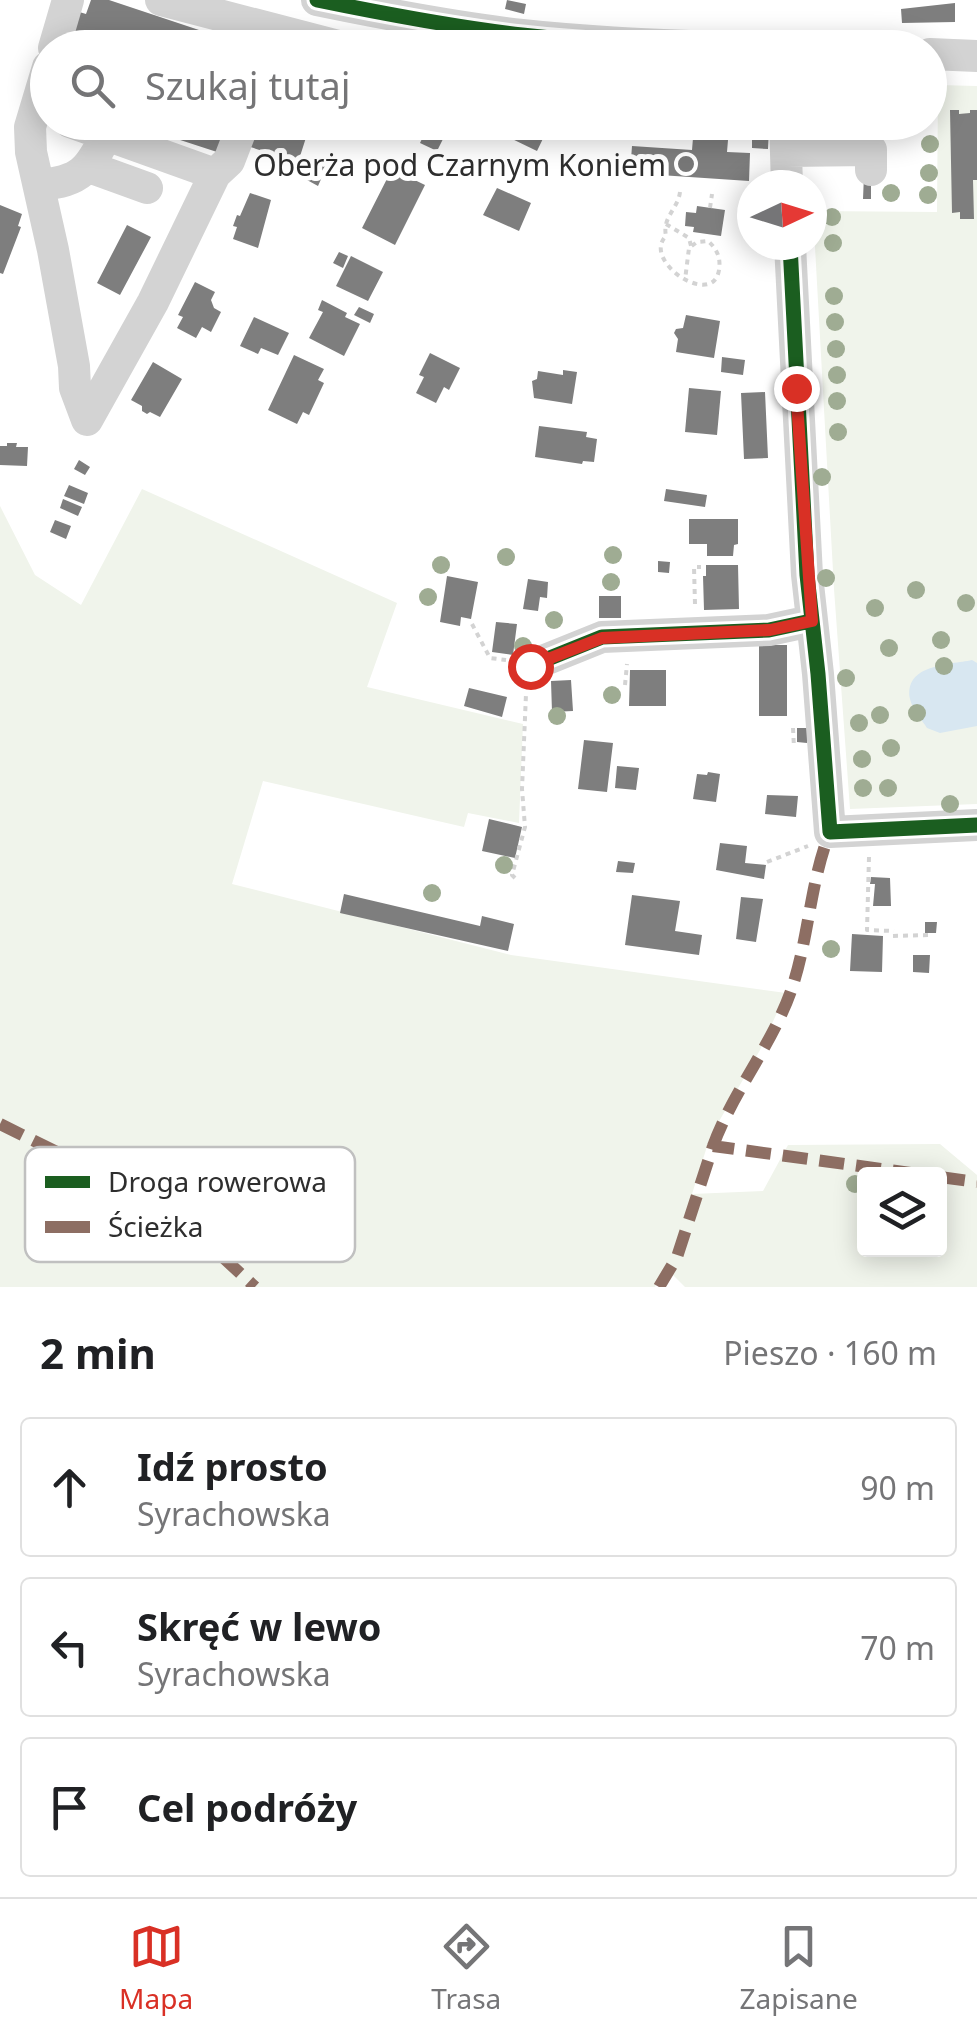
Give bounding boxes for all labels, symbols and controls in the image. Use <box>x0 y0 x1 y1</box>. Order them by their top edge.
search box <box>30 30 947 140</box>
icon: search <box>65 58 120 113</box>
text: Szukaj tutaj <box>145 59 351 111</box>
place label: Oberża pod Czarnym Koniem <box>253 144 666 185</box>
marker: Oberża pod Czarnym Koniem <box>675 153 697 175</box>
north arrow <box>737 170 827 260</box>
route end <box>774 366 820 412</box>
route start <box>508 644 554 690</box>
legend <box>25 1147 355 1262</box>
text: Droga rowerowa <box>108 1162 327 1200</box>
map controls <box>857 1167 947 1257</box>
button: layers <box>857 1167 947 1257</box>
text: Ścieżka <box>108 1207 203 1245</box>
text: 2 min <box>40 1324 156 1381</box>
text: Pieszo · 160 m <box>723 1331 937 1374</box>
text: Idź prosto <box>137 1440 328 1492</box>
icon: ahead <box>42 1460 97 1515</box>
text: 90 m <box>860 1466 935 1509</box>
text: Syrachowska <box>137 1492 331 1535</box>
text: Skręć w lewo <box>137 1600 382 1652</box>
icon: left <box>42 1620 97 1675</box>
text: 70 m <box>860 1626 935 1669</box>
text: Syrachowska <box>137 1652 331 1695</box>
icon: arrive <box>42 1780 97 1835</box>
text: Cel podróży <box>137 1781 357 1833</box>
tab: Mapa <box>119 1919 193 2017</box>
tab: Trasa <box>431 1919 501 2017</box>
tab: Zapisane <box>739 1919 858 2017</box>

